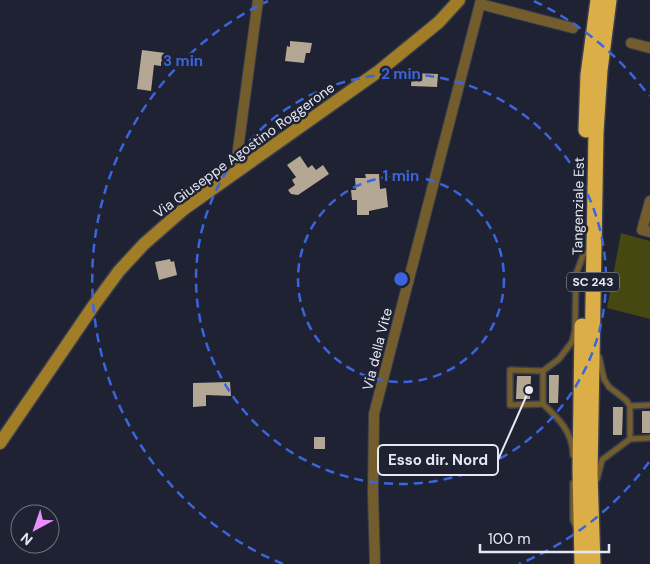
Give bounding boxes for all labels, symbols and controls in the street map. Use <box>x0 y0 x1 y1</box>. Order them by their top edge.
text: 3 min <box>163 51 203 71</box>
text: 2 min <box>381 64 421 84</box>
street label: Via Giuseppe Agostino Roggerone <box>150 78 338 222</box>
street label: Tangenziale Est <box>568 157 588 255</box>
text: 1 min <box>383 166 419 186</box>
centre of rings <box>392 270 410 288</box>
road number: SC 243 <box>567 272 619 292</box>
street label: Via della Vite <box>358 306 396 392</box>
callout: Esso dir. Nord <box>378 445 498 475</box>
text: Esso dir. Nord <box>388 450 488 470</box>
north arrow <box>10 504 60 554</box>
scale bar <box>480 522 609 554</box>
text: N <box>17 529 36 549</box>
text: 100 m <box>488 529 531 549</box>

